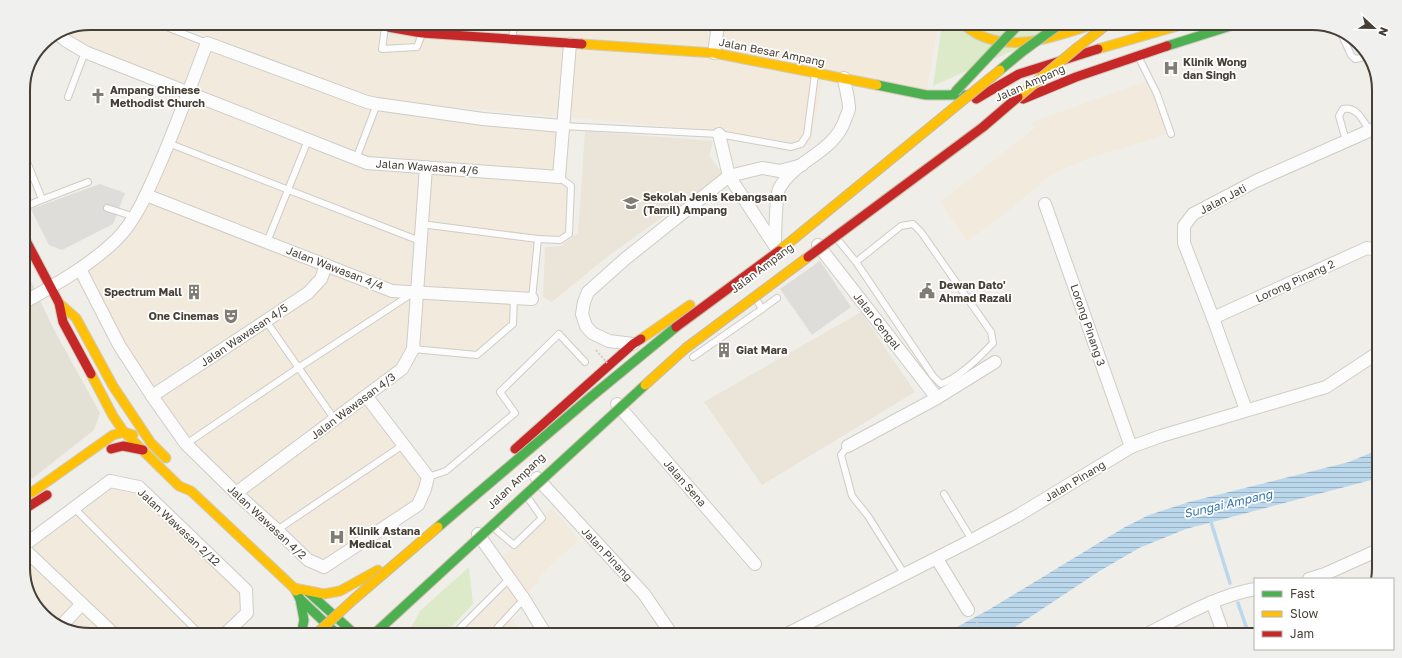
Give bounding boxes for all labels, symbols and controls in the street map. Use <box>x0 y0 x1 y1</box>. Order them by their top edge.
north arrow <box>1354 8 1394 48</box>
text: N <box>1376 26 1391 38</box>
street label: Jalan Besar Ampang <box>718 35 826 68</box>
place label: Klinik Wong dan Singh <box>1183 55 1247 81</box>
hospital icon: Klinik Wong dan Singh <box>1162 59 1180 77</box>
street label: Jalan Ampang <box>993 61 1067 104</box>
place label: Ampang Chinese Methodist Church <box>110 83 205 109</box>
church icon: Ampang Chinese Methodist Church <box>89 87 107 105</box>
street label: Jalan Wawasan 4/6 <box>375 156 479 177</box>
street label: Jalan Jati <box>1197 181 1248 216</box>
place label: Sekolah Jenis Kebangsaan (Tamil) Ampang <box>643 190 787 216</box>
school or university icon: Sekolah Jenis Kebangsaan (Tamil) Ampang <box>622 194 640 212</box>
street label: Jalan Ampang <box>728 240 796 295</box>
street label: Jalan Wawasan 4/4 <box>285 243 386 292</box>
street label: Lorong Pinang 2 <box>1253 257 1336 305</box>
place label: Dewan Dato' Ahmad Razali <box>939 278 1012 304</box>
public building icon: Dewan Dato' Ahmad Razali <box>918 282 936 300</box>
street label: Lorong Pinang 3 <box>1068 282 1109 367</box>
building icon: Spectrum Mall <box>185 283 203 301</box>
place label: Spectrum Mall <box>104 285 182 298</box>
street label: Jalan Cengal <box>851 290 904 352</box>
street label: Jalan Wawasan 4/5 <box>198 300 290 369</box>
theatre icon: One Cinemas <box>222 307 240 325</box>
place label: One Cinemas <box>149 309 219 322</box>
building icon: Giat Mara <box>715 341 733 359</box>
place label: Giat Mara <box>736 343 787 356</box>
street label: Jalan Wawasan 4/3 <box>308 370 398 442</box>
street label: Jalan Ampang <box>484 450 547 511</box>
street label: Jalan Sena <box>661 457 709 509</box>
street label: Jalan Pinang <box>1042 457 1107 504</box>
street label: Jalan Wawasan 4/2 <box>225 482 309 561</box>
street label: Jalan Wawasan 2/12 <box>136 485 223 568</box>
water label: Sungai Ampang <box>1182 486 1275 521</box>
place label: Klinik Astana Medical <box>349 524 420 550</box>
street label: Jalan Pinang <box>579 524 635 583</box>
hospital icon: Klinik Astana Medical <box>328 528 346 546</box>
legend <box>1254 578 1394 650</box>
text: Fast <box>1290 586 1315 601</box>
text: Slow <box>1290 606 1318 621</box>
text: Jam <box>1290 626 1314 641</box>

